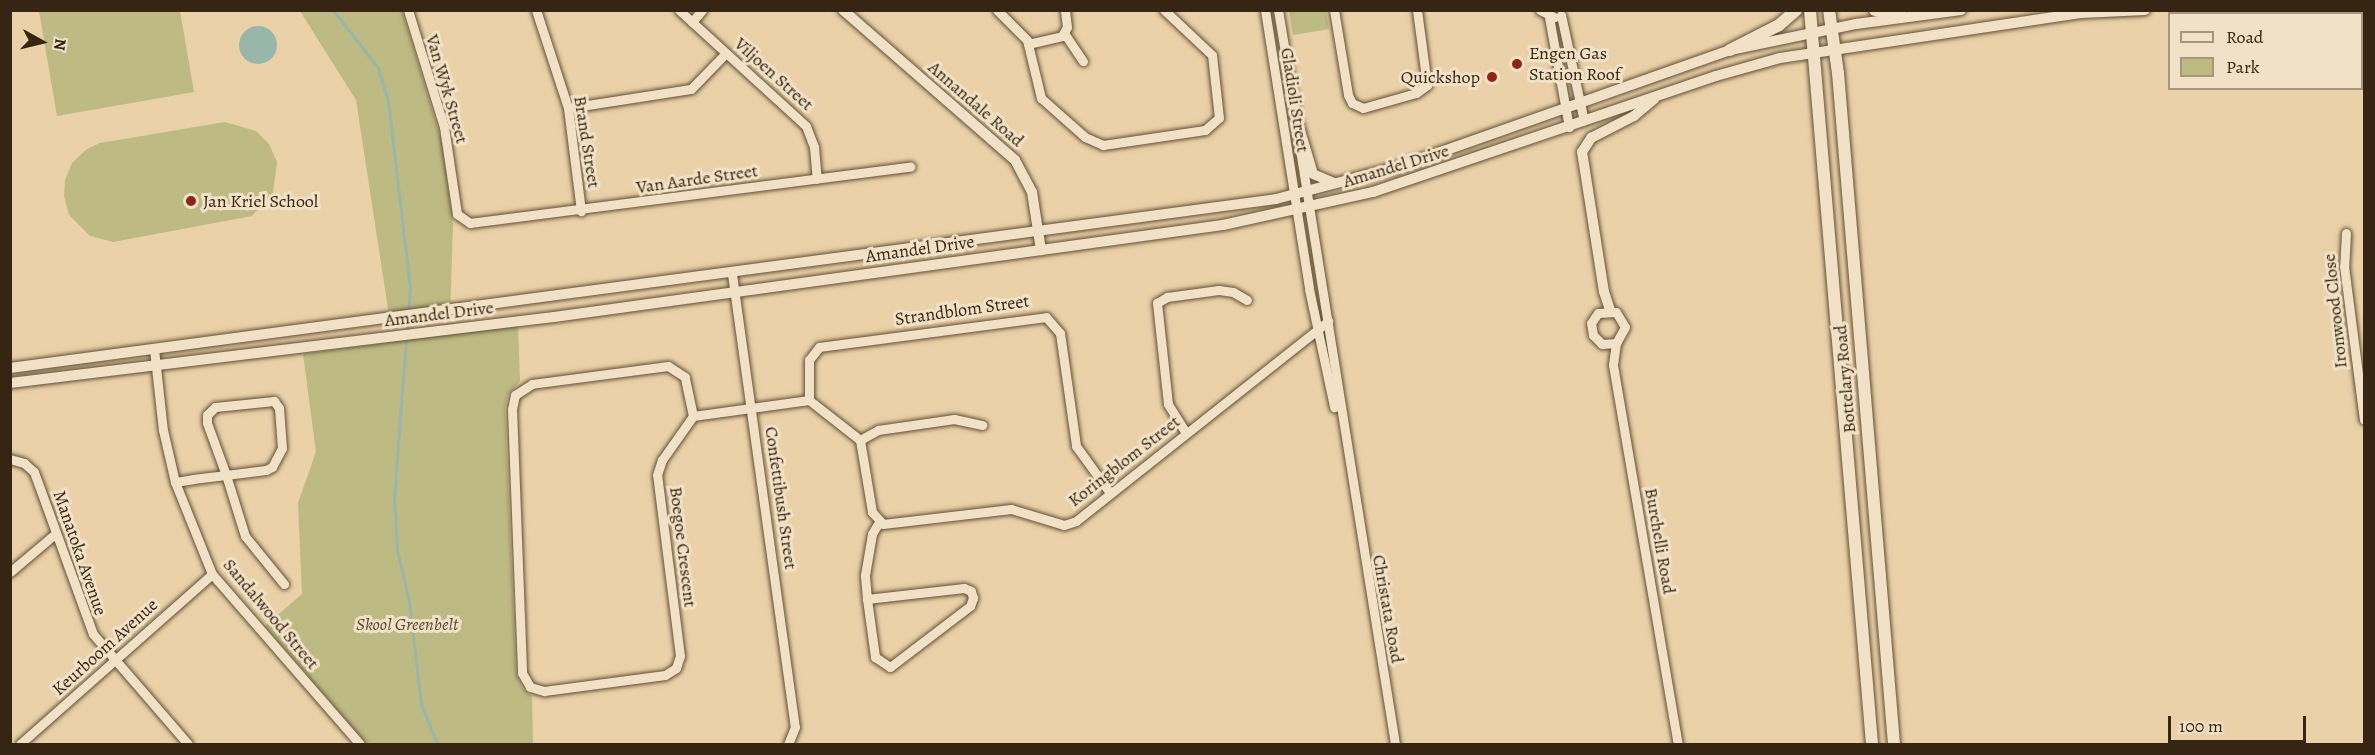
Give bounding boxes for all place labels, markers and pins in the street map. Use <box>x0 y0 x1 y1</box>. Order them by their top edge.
place label: Engen Gas Station Roof <box>1529 43 1621 86</box>
marker: Engen Gas Station Roof <box>1510 57 1524 71</box>
place label: Quickshop <box>1401 66 1480 88</box>
marker: Quickshop <box>1485 70 1499 84</box>
place label: Jan Kriel School <box>203 190 318 212</box>
marker: Jan Kriel School <box>184 194 198 208</box>

